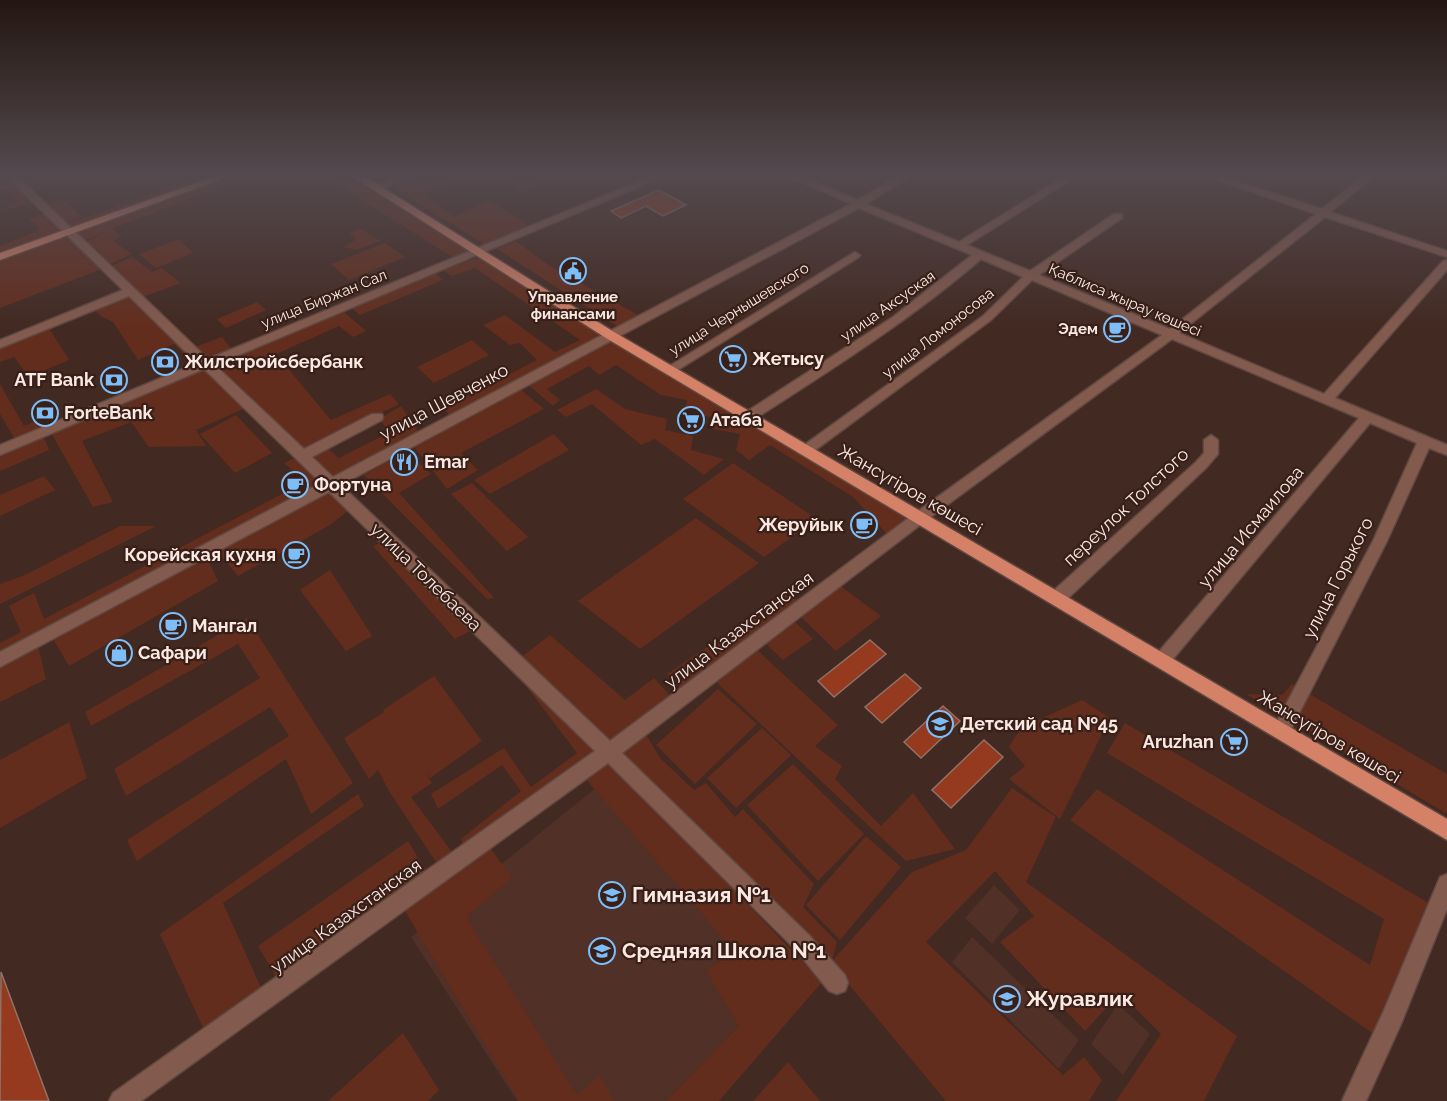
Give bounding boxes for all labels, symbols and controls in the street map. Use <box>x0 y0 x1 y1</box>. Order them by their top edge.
public building icon: Управление финансами <box>558 256 588 286</box>
street label: улица Чернышевского <box>666 259 812 359</box>
street label: Қаблиса жырау көшесі <box>1046 260 1204 340</box>
street label: улица Биржан Сал <box>259 266 389 332</box>
street label: улица Аксуская <box>837 267 939 345</box>
street label: улица Ломоносова <box>879 284 997 382</box>
place label: Управление финансами <box>527 288 618 323</box>
cafe icon: Эдем <box>1102 314 1132 344</box>
place label: Эдем <box>1058 320 1098 338</box>
supermarket icon: Жетысу <box>718 344 748 374</box>
bank icon: Жилстройсбербанк <box>150 347 180 377</box>
place label: Жетысу <box>752 348 824 369</box>
place label: Жилстройсбербанк <box>184 351 364 372</box>
street label: улица Шевченко <box>376 359 512 444</box>
bank icon: ATF Bank <box>99 365 129 395</box>
place label: ATF Bank <box>14 369 95 390</box>
bank icon: ForteBank <box>30 398 60 428</box>
place label: ForteBank <box>64 402 154 423</box>
supermarket icon: Атаба <box>676 405 706 435</box>
place label: Атаба <box>710 409 762 430</box>
street label: Жансүгіров көшесі <box>834 440 986 539</box>
street label: переулок Толстого <box>1059 443 1193 570</box>
restaurant icon: Emar <box>389 447 419 477</box>
place label: Emar <box>424 451 469 472</box>
street label: улица Исмаилова <box>1194 461 1308 592</box>
cafe icon: Фортуна <box>280 470 310 500</box>
place label: Фортуна <box>314 474 391 495</box>
cafe icon: Жеруйык <box>849 510 879 540</box>
place label: Жеруйык <box>759 514 844 535</box>
street label: улица Горького <box>1298 514 1377 642</box>
street label: улица Толебаева <box>366 518 486 635</box>
cafe icon: Корейская кухня <box>281 540 311 570</box>
place label: Корейская кухня <box>124 544 276 565</box>
street label: улица Казахстанская <box>660 567 817 692</box>
cafe icon: Мангал <box>158 611 188 641</box>
place label: Мангал <box>192 615 257 636</box>
shop icon: Сафари <box>104 638 134 668</box>
place label: Сафари <box>138 642 207 663</box>
street label: Жансүгіров көшесі <box>1254 686 1405 788</box>
school or university icon: Детский сад №45 <box>925 709 955 739</box>
place label: Детский сад №45 <box>960 713 1118 734</box>
supermarket icon: Aruzhan <box>1219 727 1249 757</box>
place label: Aruzhan <box>1143 731 1214 752</box>
street label: улица Казахстанская <box>266 854 425 977</box>
school or university icon: Гимназия №1 <box>597 880 627 910</box>
place label: Гимназия №1 <box>632 882 771 907</box>
school or university icon: Средняя Школа №1 <box>587 936 617 966</box>
place label: Средняя Школа №1 <box>622 938 826 963</box>
school or university icon: Журавлик <box>992 984 1022 1014</box>
place label: Журавлик <box>1026 986 1134 1011</box>

